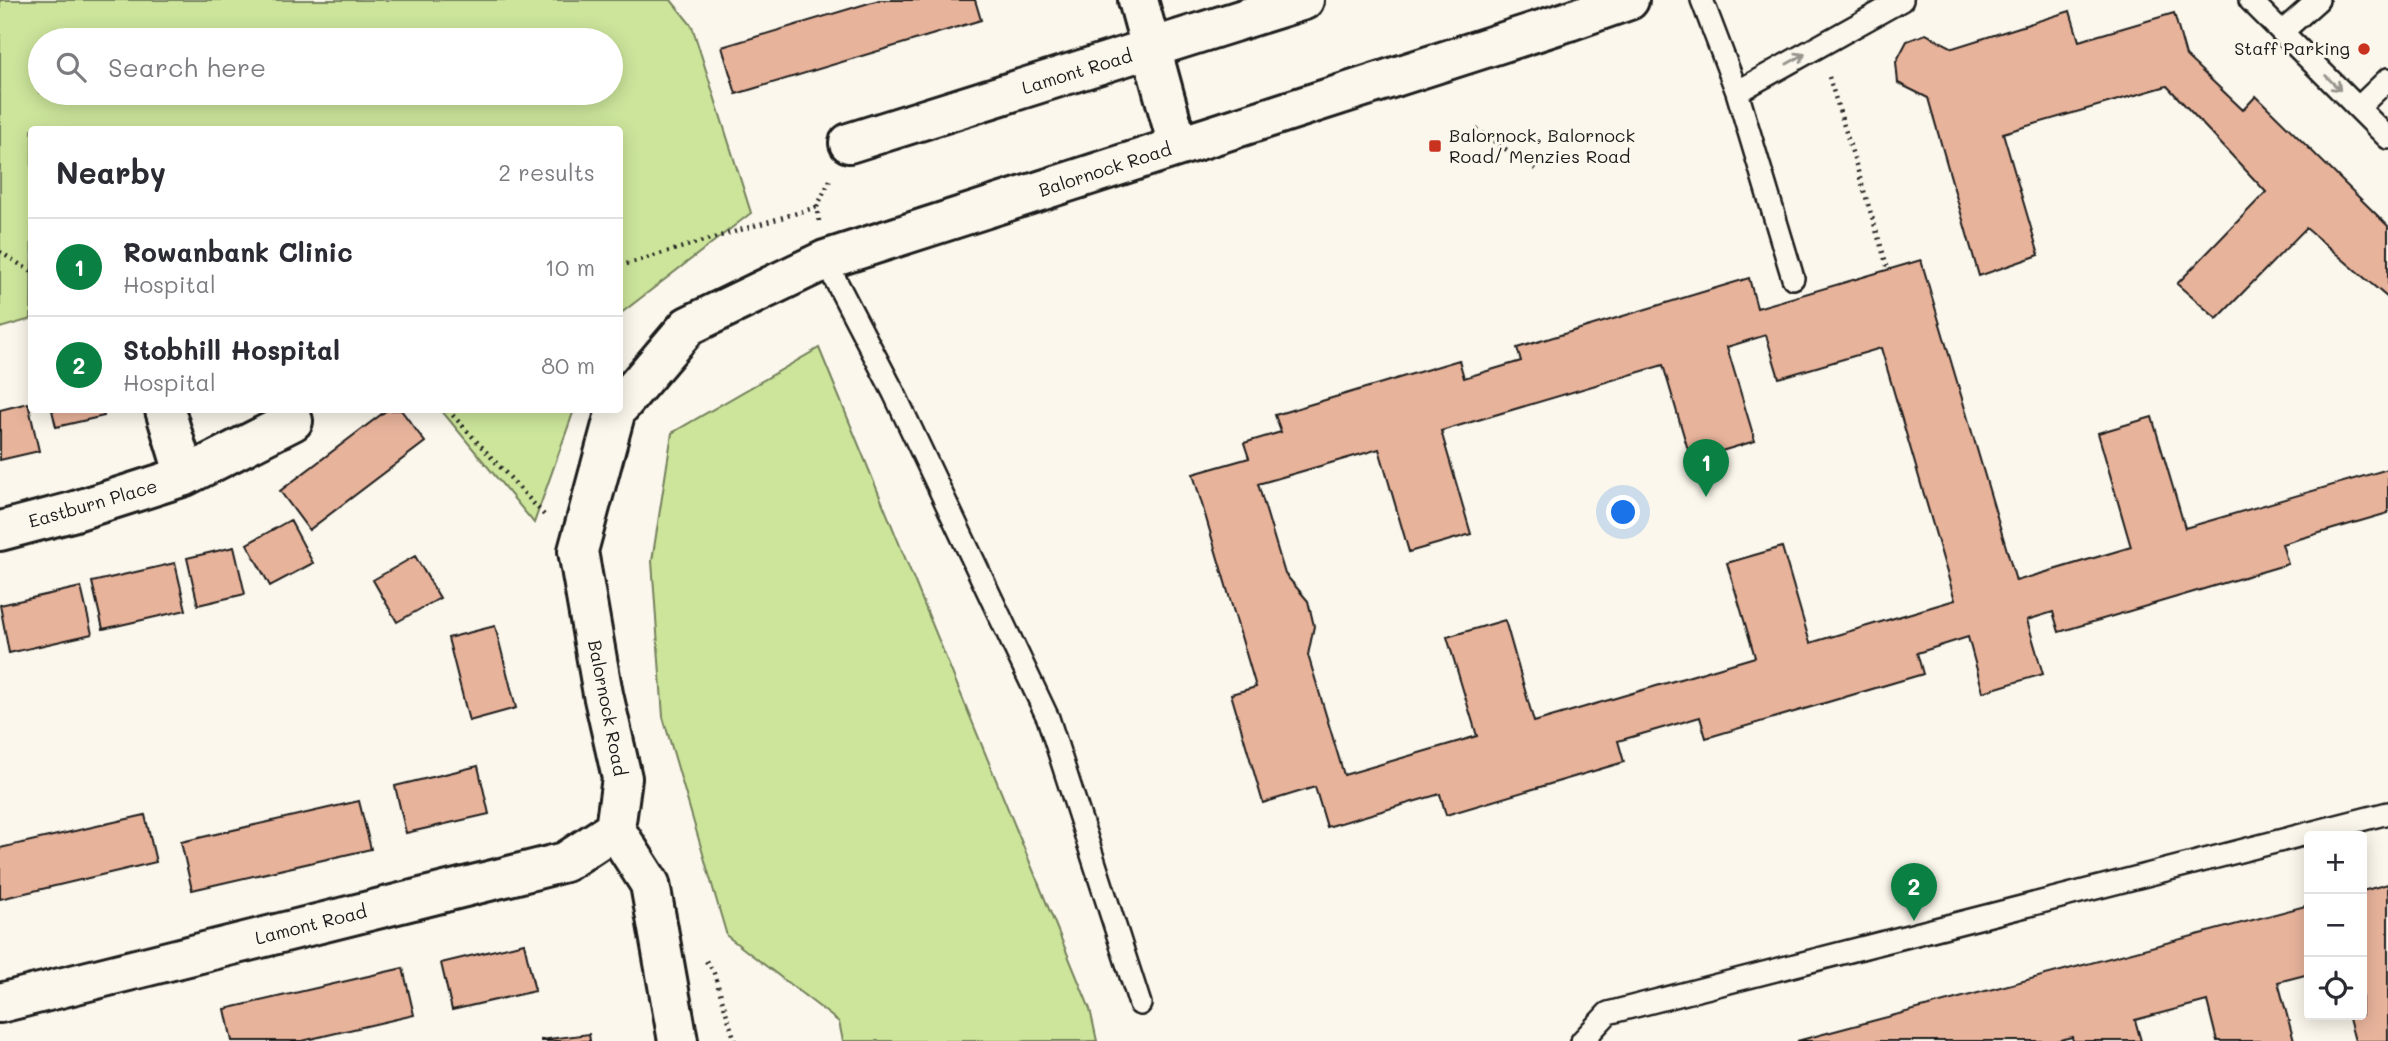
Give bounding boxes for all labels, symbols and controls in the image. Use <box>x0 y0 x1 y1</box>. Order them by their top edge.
search box <box>28 28 623 105</box>
place label: Staff Parking <box>2234 36 2350 60</box>
marker: Staff Parking <box>2356 41 2372 57</box>
street label: Lamont Road <box>1019 43 1135 99</box>
icon: search <box>52 48 90 86</box>
text: Search here <box>108 50 266 84</box>
one-way arrow <box>1786 52 1806 66</box>
one-way arrow <box>2324 74 2341 91</box>
place label: Balornock, Balornock Road/ Menzies Road <box>1449 123 1635 168</box>
street label: Balornock Road <box>1035 136 1174 202</box>
marker: Balornock, Balornock Road/ Menzies Road <box>1427 138 1443 154</box>
text: Nearby <box>56 152 166 192</box>
text: 2 results <box>498 157 595 187</box>
text: Rowanbank Clinic <box>123 235 353 269</box>
text: 1 <box>74 252 84 282</box>
text: 10 m <box>545 252 595 282</box>
text: Hospital <box>123 269 216 299</box>
text: Stobhill Hospital <box>123 333 340 367</box>
text: 2 <box>73 350 85 380</box>
text: 80 m <box>541 350 595 380</box>
text: Hospital <box>123 367 216 397</box>
pin: 1 <box>1683 439 1729 497</box>
street label: Eastburn Place <box>26 473 160 533</box>
your location <box>1606 495 1640 529</box>
street label: Balornock Road <box>583 638 633 778</box>
map controls <box>2304 831 2367 1020</box>
button: + <box>2304 831 2367 894</box>
pin: 2 <box>1891 863 1937 921</box>
button: − <box>2304 894 2367 957</box>
street label: Lamont Road <box>252 899 369 949</box>
button: locate <box>2304 957 2367 1020</box>

